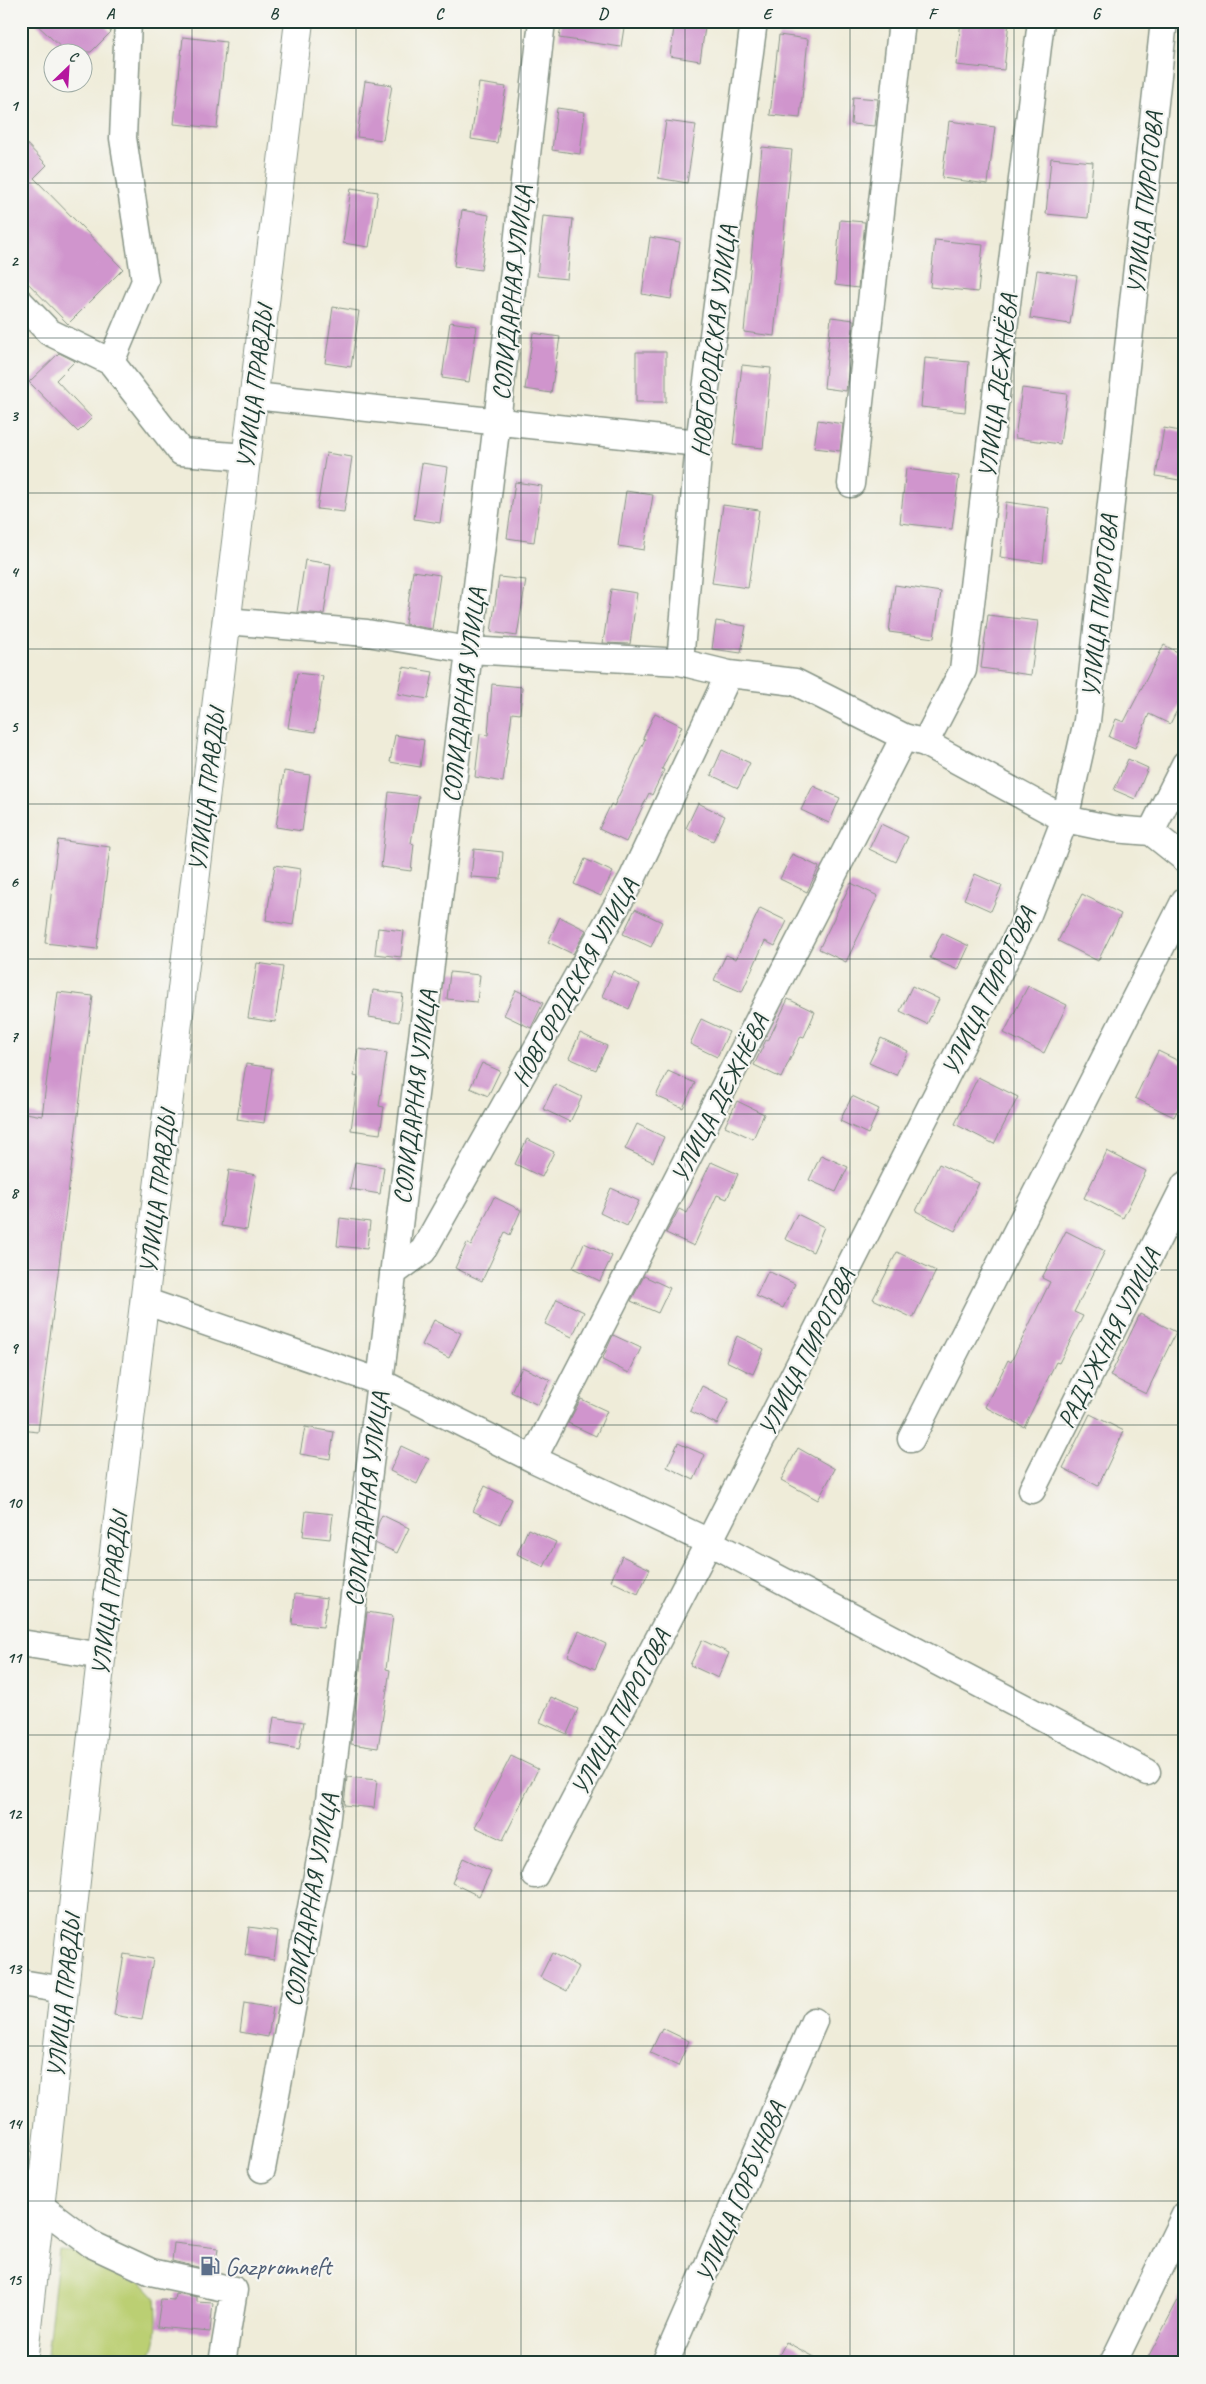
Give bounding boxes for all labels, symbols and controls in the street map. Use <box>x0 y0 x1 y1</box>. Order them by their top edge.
text: A <box>106 4 116 24</box>
text: B <box>270 4 280 24</box>
text: C <box>435 4 445 24</box>
text: D <box>598 4 609 24</box>
text: E <box>763 4 774 24</box>
text: F <box>928 4 939 24</box>
text: G <box>1092 4 1102 24</box>
north arrow <box>42 42 92 92</box>
text: С <box>67 48 82 67</box>
text: 1 <box>10 96 19 116</box>
street label: УЛИЦА ПИРОГОВА <box>1120 109 1171 296</box>
street label: СОЛИДАРНАЯ УЛИЦА <box>485 184 539 402</box>
street label: НОВГОРОДСКАЯ УЛИЦА <box>684 223 744 459</box>
text: 2 <box>10 251 19 271</box>
street label: УЛИЦА ДЕЖНЁВА <box>971 291 1025 480</box>
street label: УЛИЦА ПРАВДЫ <box>229 299 281 470</box>
text: 3 <box>10 406 19 426</box>
street label: УЛИЦА ПИРОГОВА <box>1075 512 1126 699</box>
text: 4 <box>10 562 19 582</box>
street label: СОЛИДАРНАЯ УЛИЦА <box>435 586 493 804</box>
street label: УЛИЦА ПРАВДЫ <box>181 702 233 873</box>
text: 5 <box>11 717 20 737</box>
text: 6 <box>10 872 19 892</box>
street label: НОВГОРОДСКАЯ УЛИЦА <box>504 873 646 1092</box>
street label: УЛИЦА ПИРОГОВА <box>934 901 1044 1081</box>
street label: СОЛИДАРНАЯ УЛИЦА <box>386 988 444 1206</box>
street label: УЛИЦА ДЕЖНЁВА <box>664 1008 777 1188</box>
text: 7 <box>10 1027 19 1047</box>
street label: УЛИЦА ПРАВДЫ <box>132 1104 184 1275</box>
text: 8 <box>10 1183 19 1203</box>
street label: РАДУЖНАЯ УЛИЦА <box>1050 1242 1168 1433</box>
street label: УЛИЦА ПИРОГОВА <box>751 1262 863 1441</box>
text: 9 <box>10 1338 19 1358</box>
street label: СОЛИДАРНАЯ УЛИЦА <box>338 1390 396 1608</box>
text: 10 <box>7 1493 23 1513</box>
street label: УЛИЦА ПРАВДЫ <box>84 1506 136 1677</box>
street label: УЛИЦА ПИРОГОВА <box>564 1623 679 1801</box>
text: 11 <box>7 1648 23 1668</box>
street label: СОЛИДАРНАЯ УЛИЦА <box>277 1791 346 2009</box>
text: 12 <box>7 1804 23 1824</box>
street label: УЛИЦА ПРАВДЫ <box>40 1909 89 2079</box>
text: 13 <box>7 1959 23 1979</box>
street label: УЛИЦА ГОРБУНОВА <box>689 2096 794 2287</box>
text: 14 <box>7 2114 23 2134</box>
place label: Gazpromneft <box>225 2251 334 2283</box>
fuel station icon: Gazpromneft <box>199 2255 221 2277</box>
text: 15 <box>7 2270 23 2290</box>

